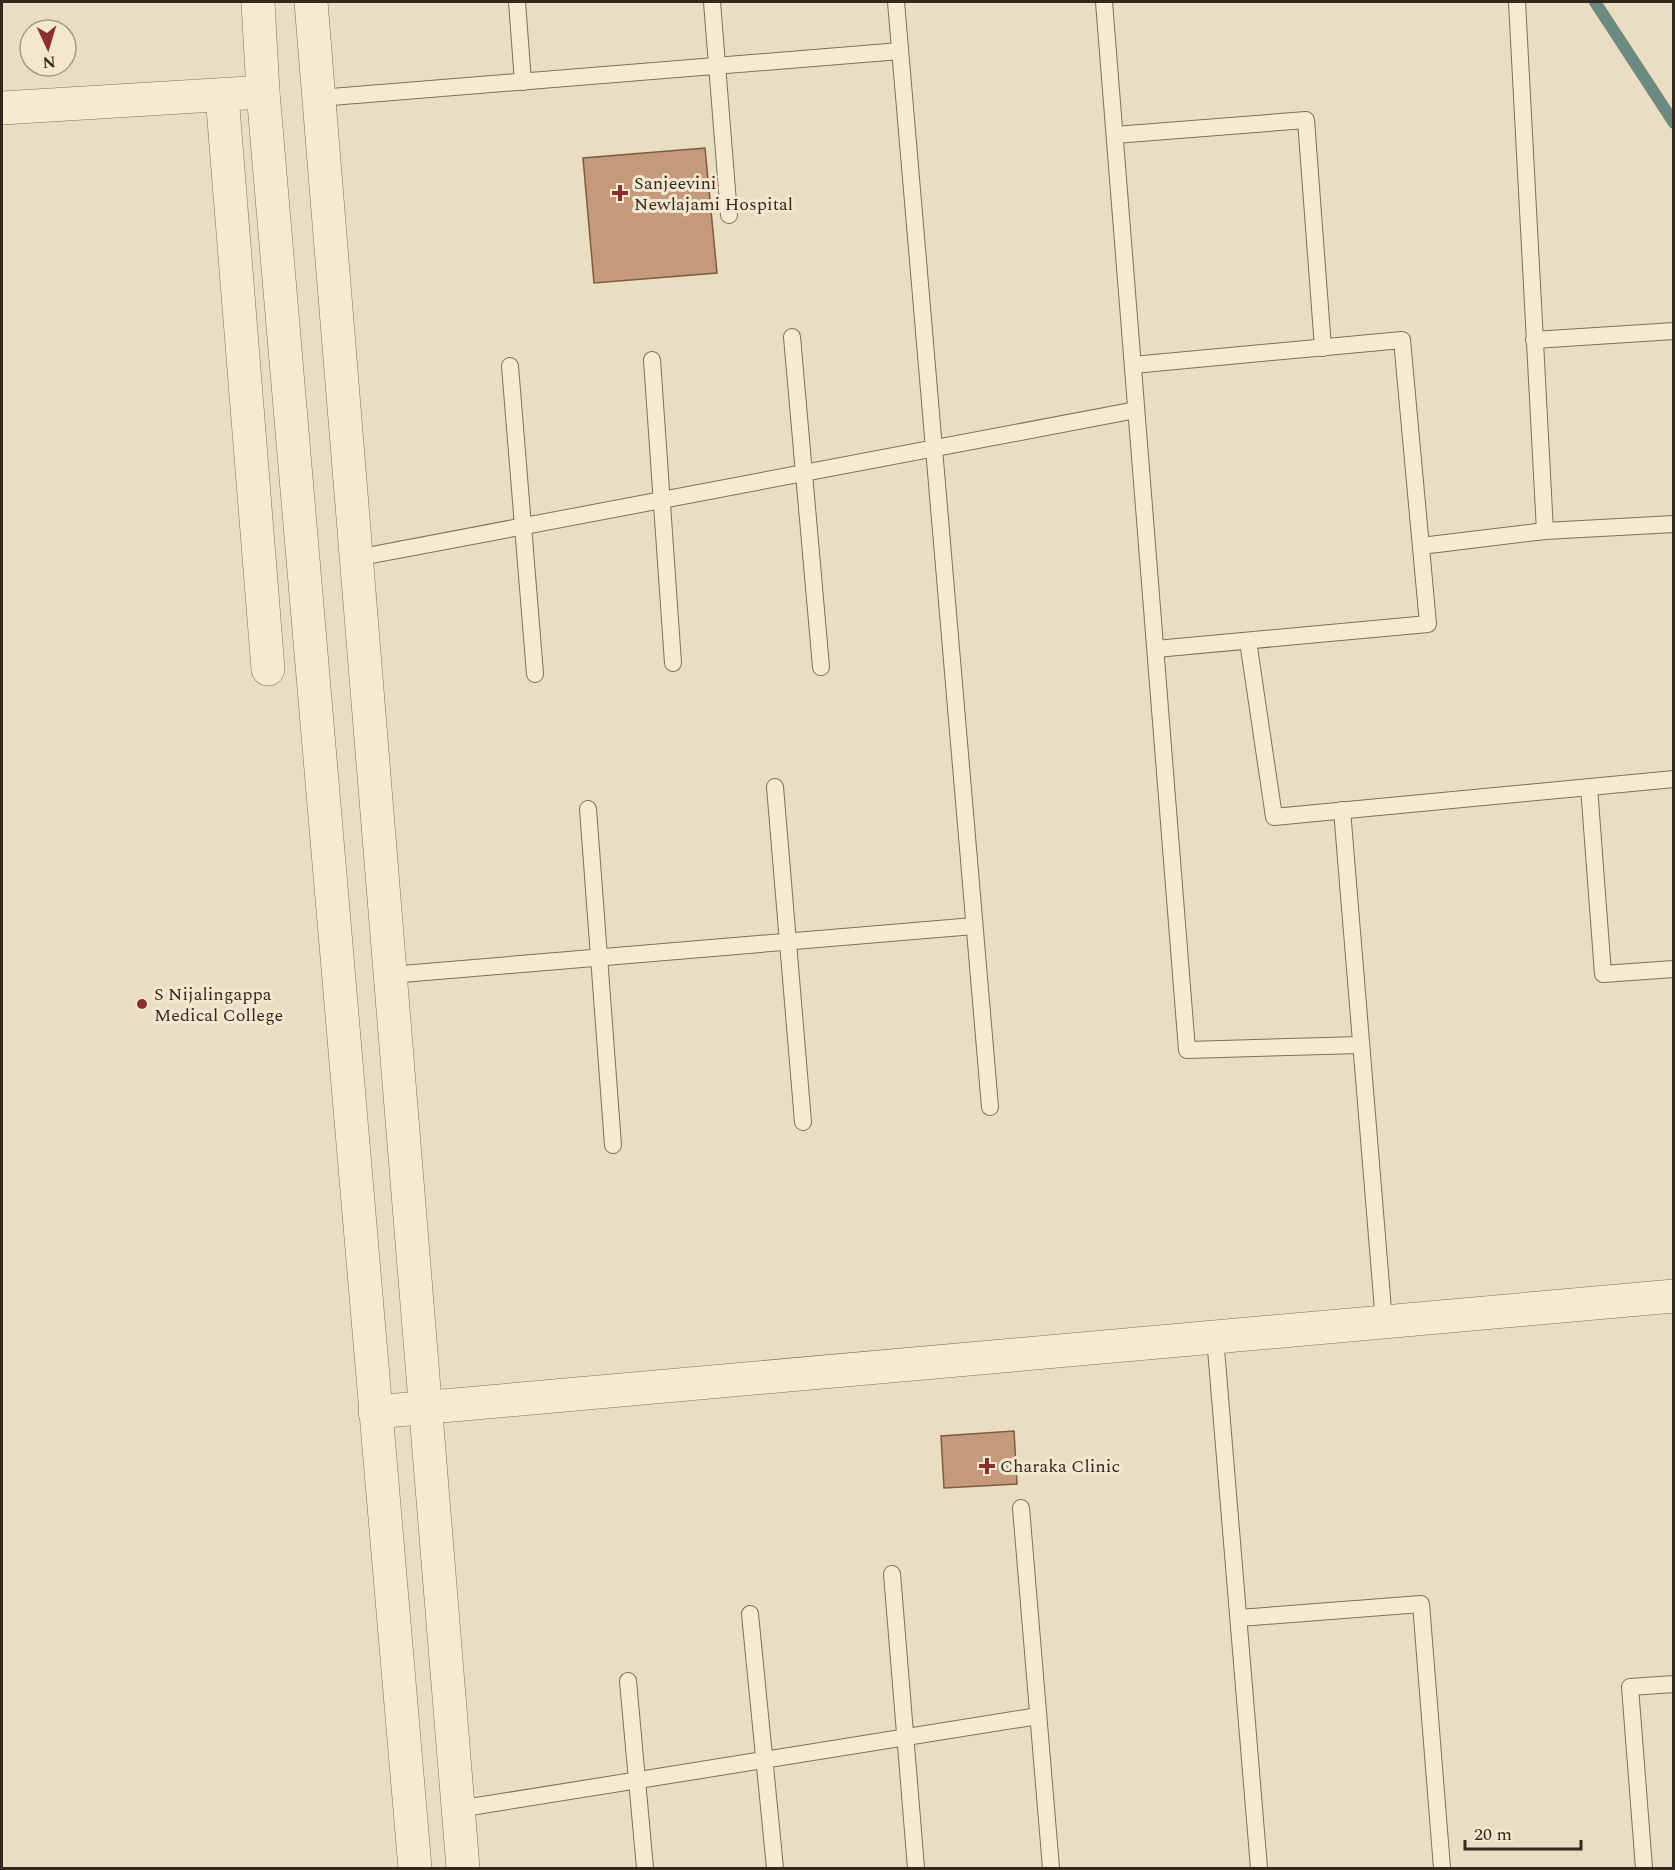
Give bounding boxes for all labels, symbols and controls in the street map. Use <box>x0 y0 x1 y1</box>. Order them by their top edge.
north arrow <box>18 18 78 78</box>
text: N <box>42 50 56 74</box>
place label: Sanjeevini Newlajami Hospital <box>634 170 793 218</box>
marker: Sanjeevini Newlajami Hospital <box>611 184 629 202</box>
place label: S Nijalingappa Medical College <box>154 981 283 1029</box>
marker: S Nijalingappa Medical College <box>135 997 149 1011</box>
place label: Charaka Clinic <box>1000 1453 1120 1480</box>
marker: Charaka Clinic <box>978 1457 996 1475</box>
scale bar <box>1465 1813 1580 1851</box>
text: 20 m <box>1474 1821 1512 1848</box>

